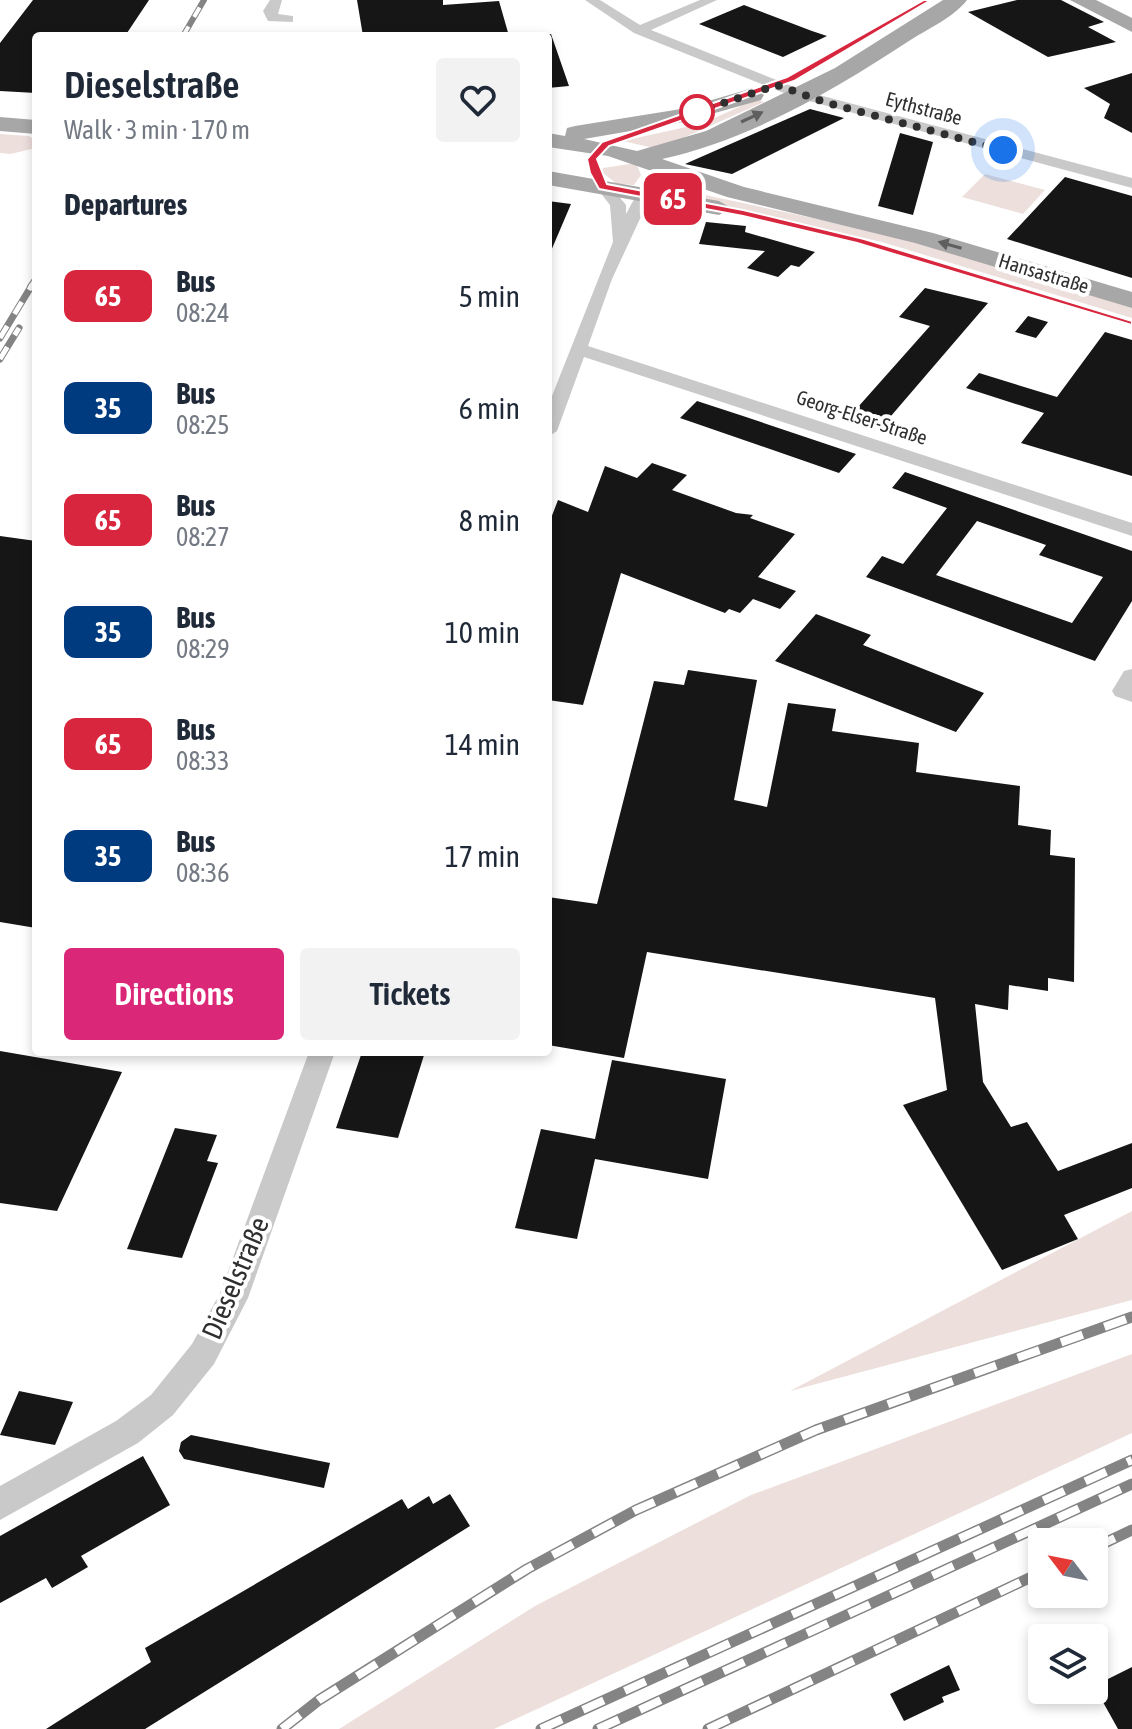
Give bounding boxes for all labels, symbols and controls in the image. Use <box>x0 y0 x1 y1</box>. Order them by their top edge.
button: heart <box>436 58 520 142</box>
text: Dieselstraße <box>64 63 240 106</box>
street label: Eythstraße <box>883 87 965 129</box>
unlabelled marker <box>680 95 714 129</box>
one-way arrow <box>741 110 764 124</box>
text: Walk · 3 min · 170 m <box>64 115 250 145</box>
your location <box>983 130 1023 170</box>
line badge: 65 <box>637 173 709 225</box>
text: 65 <box>660 183 686 215</box>
text: Departures <box>64 187 187 221</box>
one-way arrow <box>938 238 962 251</box>
street label: Hansastraße <box>996 248 1092 298</box>
text: Bus <box>176 264 215 298</box>
text: 5 min <box>459 279 520 313</box>
text: 65 <box>95 280 121 312</box>
text: 08:24 <box>176 298 230 328</box>
text: Bus <box>176 376 215 410</box>
street label: Georg-Elser-Straße <box>794 385 930 449</box>
text: 6 min <box>459 391 520 425</box>
text: 35 <box>95 392 121 424</box>
text: 08:25 <box>176 410 230 440</box>
text: Bus <box>176 488 215 522</box>
text: 8 min <box>459 503 520 537</box>
text: 65 <box>95 504 121 536</box>
text: 08:27 <box>176 522 230 552</box>
text: Bus <box>176 600 215 634</box>
text: 10 min <box>445 615 520 649</box>
text: 35 <box>95 616 121 648</box>
text: 08:29 <box>176 634 230 664</box>
text: Bus <box>176 712 215 746</box>
text: 14 min <box>445 727 520 761</box>
text: 65 <box>95 728 121 760</box>
text: 08:33 <box>176 746 230 776</box>
text: Bus <box>176 824 215 858</box>
text: 17 min <box>445 839 520 873</box>
text: 35 <box>95 840 121 872</box>
text: 08:36 <box>176 858 230 888</box>
button: Directions <box>64 948 284 1040</box>
button: Tickets <box>300 948 520 1040</box>
street label: Dieselstraße <box>195 1212 275 1344</box>
north arrow <box>1028 1528 1108 1608</box>
map controls <box>1028 1528 1108 1704</box>
button: layers <box>1028 1624 1108 1704</box>

